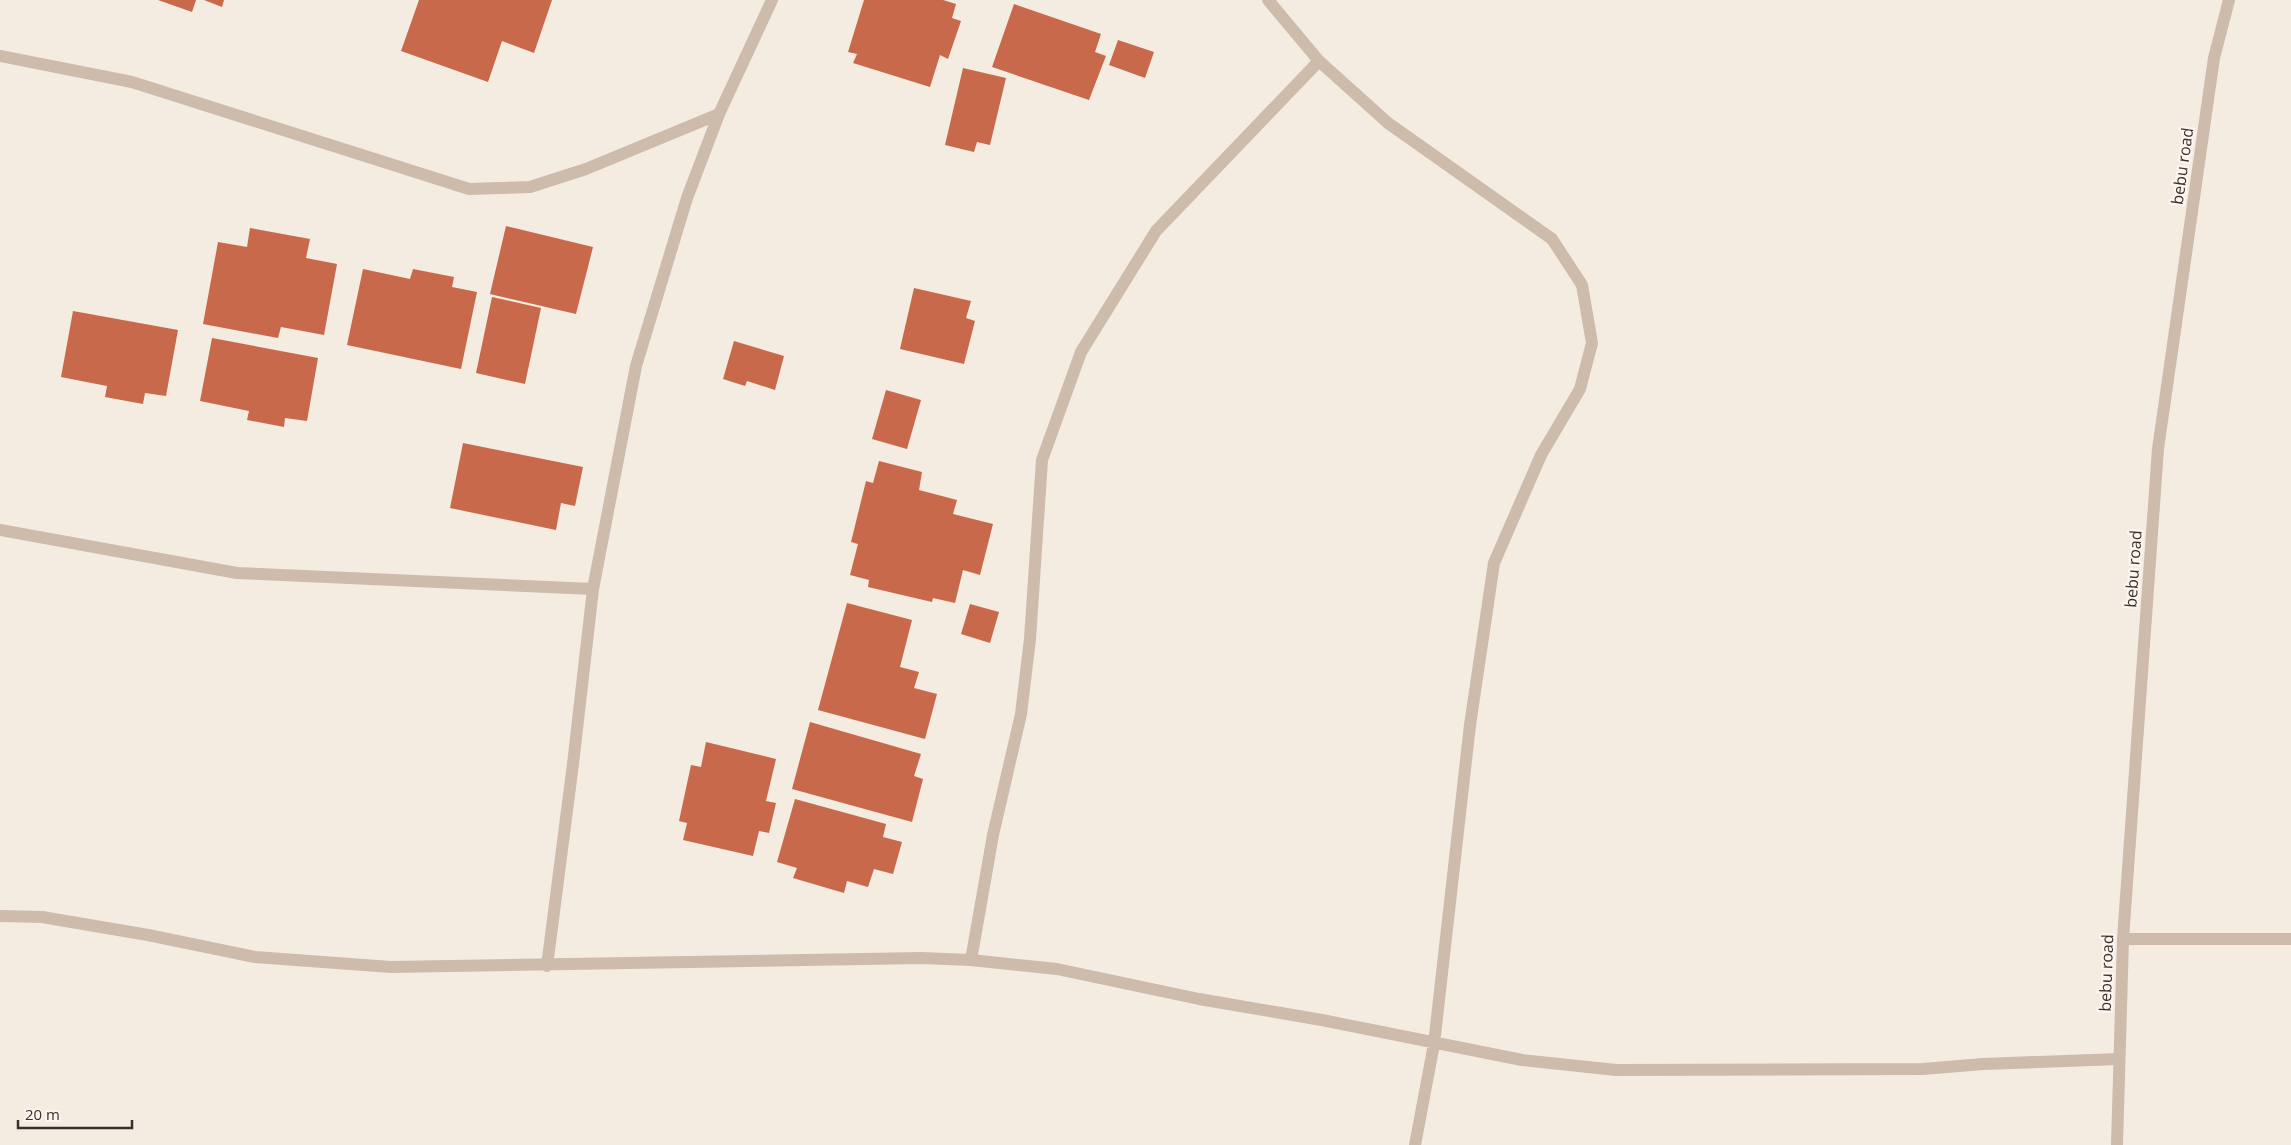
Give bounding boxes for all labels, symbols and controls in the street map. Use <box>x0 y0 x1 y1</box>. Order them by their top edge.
street label: bebu road <box>2166 126 2198 206</box>
street label: bebu road <box>2119 530 2147 608</box>
street label: bebu road <box>2094 934 2118 1012</box>
scale bar <box>18 1098 131 1130</box>
text: 20 m <box>25 1104 60 1124</box>

